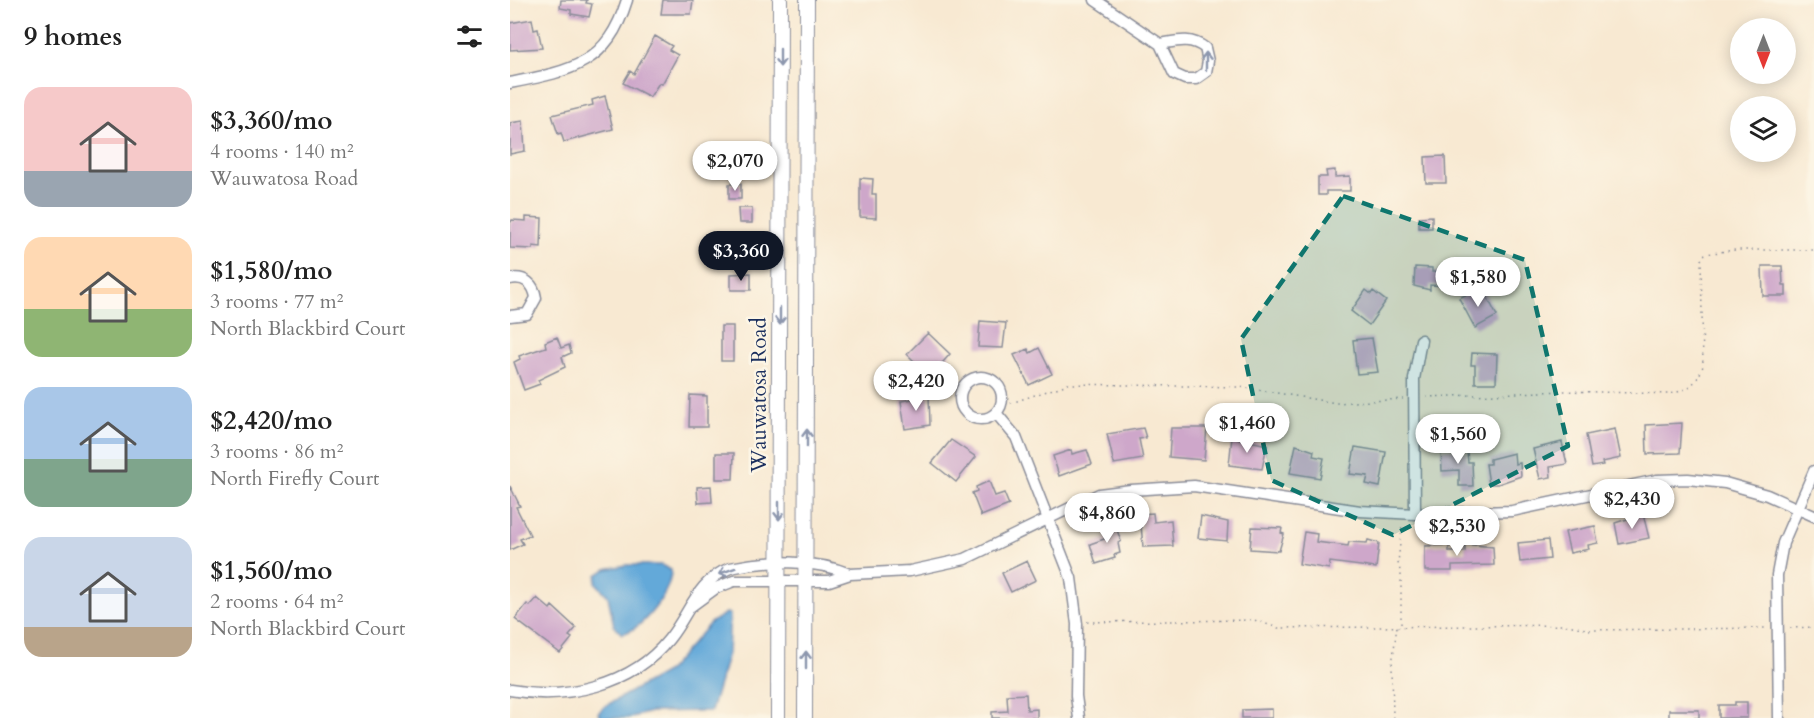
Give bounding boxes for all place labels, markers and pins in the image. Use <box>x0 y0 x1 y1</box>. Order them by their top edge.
pin: $2,070 <box>686 141 784 192</box>
pin: $3,360 <box>692 231 790 282</box>
pin: $1,580 <box>1429 257 1527 308</box>
pin: $2,420 <box>867 361 965 412</box>
pin: $1,460 <box>1198 403 1296 454</box>
pin: $1,560 <box>1409 414 1507 465</box>
pin: $2,430 <box>1583 479 1681 530</box>
pin: $4,860 <box>1058 493 1156 544</box>
pin: $2,530 <box>1408 506 1506 557</box>

